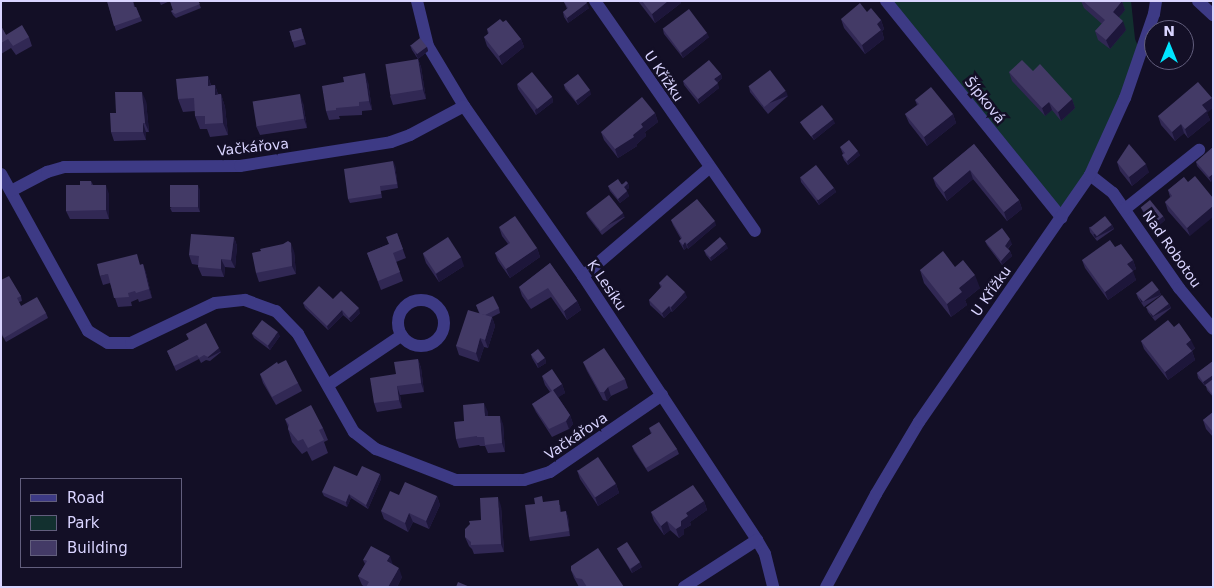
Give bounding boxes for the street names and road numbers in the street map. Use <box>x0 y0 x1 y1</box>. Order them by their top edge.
street label: U Křížku <box>641 48 687 104</box>
street label: Šípková <box>961 73 1009 127</box>
street label: Vačkářova <box>216 135 290 159</box>
street label: Nad Robotou <box>1139 207 1205 291</box>
street label: K Lesíku <box>584 256 630 314</box>
street label: U Křížku <box>968 263 1014 319</box>
street label: Vačkářova <box>541 409 611 463</box>

